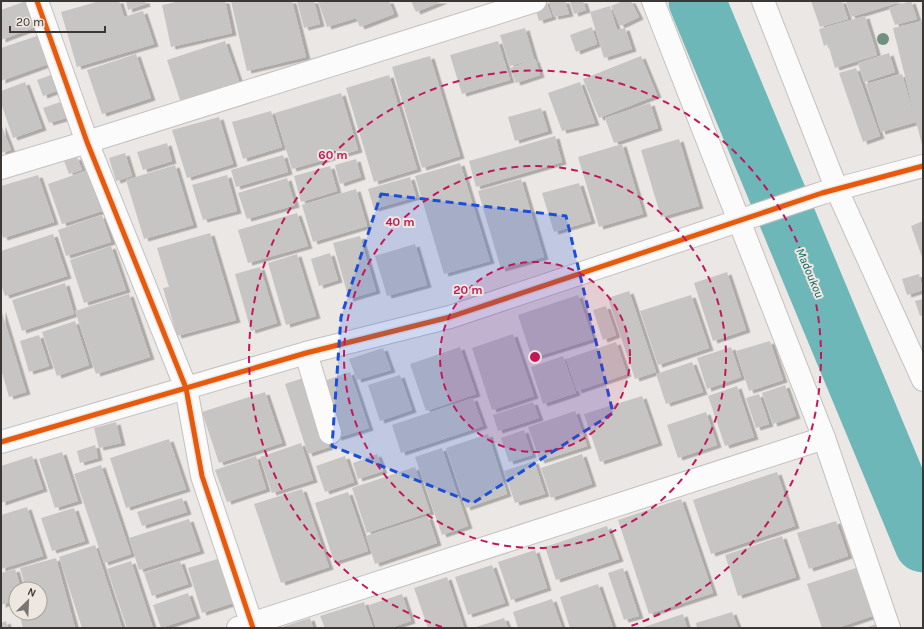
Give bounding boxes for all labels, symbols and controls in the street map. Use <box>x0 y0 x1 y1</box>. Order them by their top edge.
scale bar <box>10 8 105 34</box>
text: 20 m <box>16 15 44 29</box>
text: 60 m <box>318 148 348 162</box>
text: 40 m <box>385 215 415 229</box>
water label: Madoukou <box>793 246 827 300</box>
text: 20 m <box>453 283 483 297</box>
centre of rings <box>528 350 542 364</box>
north arrow <box>8 581 48 621</box>
text: N <box>26 585 38 600</box>

